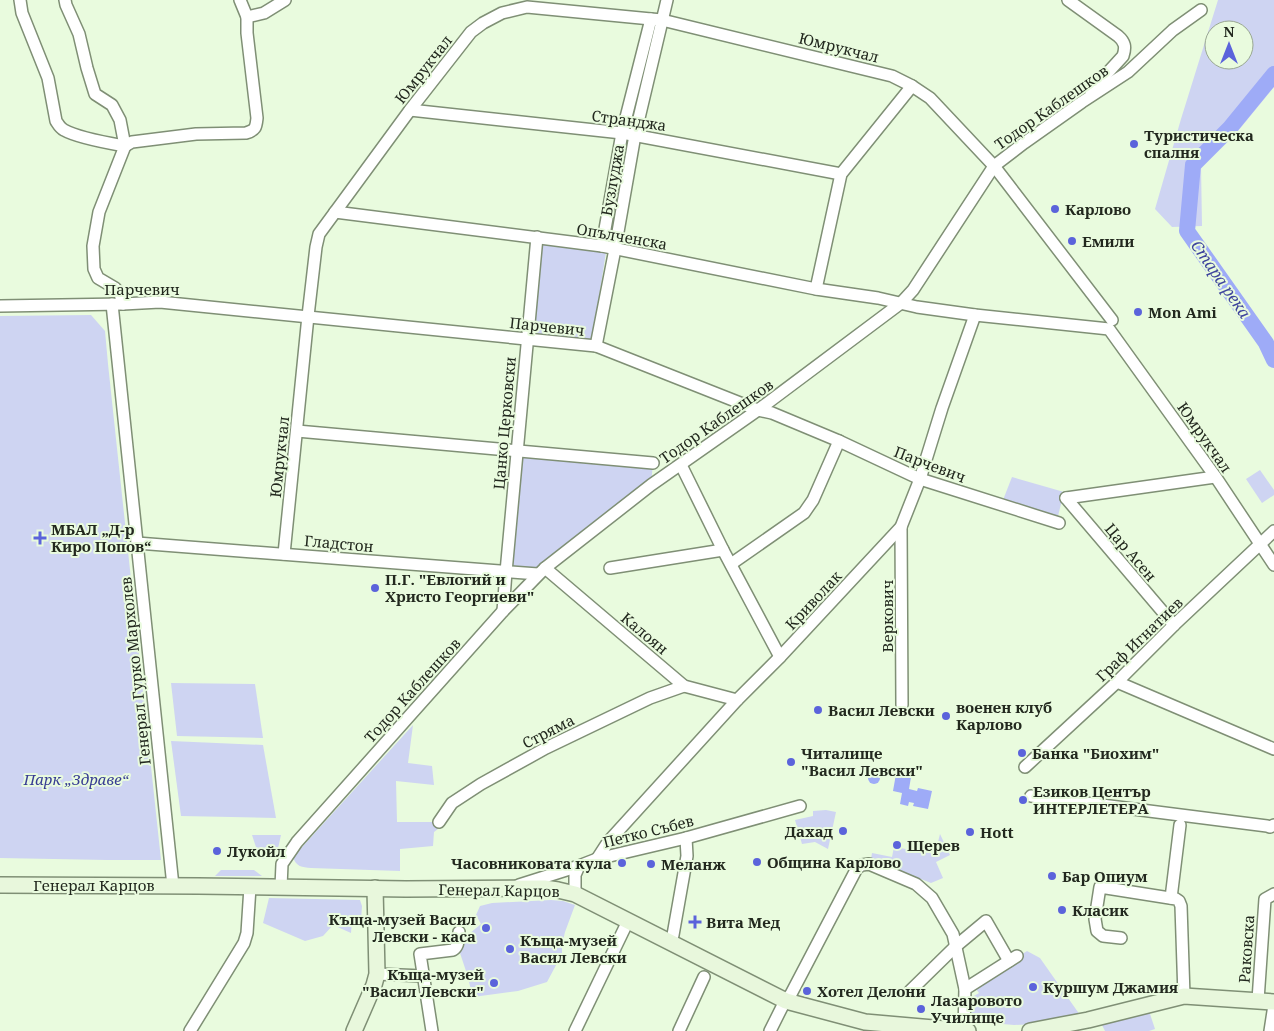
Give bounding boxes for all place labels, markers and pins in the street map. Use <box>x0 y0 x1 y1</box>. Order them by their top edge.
place label: Туристическа спалня <box>1144 125 1254 162</box>
marker: Туристическа спалня <box>1128 138 1140 150</box>
place label: Карлово <box>1065 199 1131 219</box>
marker: Карлово <box>1049 203 1061 215</box>
place label: Емили <box>1082 231 1134 251</box>
marker: Емили <box>1066 235 1078 247</box>
place label: Mon Ami <box>1148 302 1217 322</box>
marker: Mon Ami <box>1132 306 1144 318</box>
place label: МБАЛ „Д-р Киро Попов“ <box>51 519 151 556</box>
marker: МБАЛ „Д-р Киро Попов“ <box>33 531 47 545</box>
place label: П.Г. "Евлогий и Христо Георгиеви" <box>385 569 534 606</box>
marker: П.Г. "Евлогий и Христо Георгиеви" <box>369 582 381 594</box>
place label: военен клуб Карлово <box>956 697 1052 734</box>
place label: Васил Левски <box>828 700 935 720</box>
marker: Васил Левски <box>812 704 824 716</box>
marker: военен клуб Карлово <box>940 710 952 722</box>
place label: Читалище "Васил Левски" <box>801 743 923 780</box>
place label: Банка "Биохим" <box>1032 743 1159 763</box>
marker: Банка "Биохим" <box>1016 747 1028 759</box>
marker: Читалище "Васил Левски" <box>785 756 797 768</box>
place label: Езиков Център ИНТЕРЛЕТЕРА <box>1033 781 1151 818</box>
marker: Езиков Център ИНТЕРЛЕТЕРА <box>1017 794 1029 806</box>
place label: Дахад <box>785 821 834 841</box>
place label: Hott <box>980 822 1014 842</box>
marker: Дахад <box>837 825 849 837</box>
marker: Hott <box>964 826 976 838</box>
place label: Щерев <box>907 835 960 855</box>
marker: Щерев <box>891 839 903 851</box>
place label: Лукойл <box>227 841 286 861</box>
marker: Лукойл <box>211 845 223 857</box>
place label: Община Карлово <box>767 852 901 872</box>
place label: Часовниковата кула <box>451 853 612 873</box>
place label: Меланж <box>661 854 726 874</box>
marker: Община Карлово <box>751 856 763 868</box>
marker: Часовниковата кула <box>616 857 628 869</box>
marker: Меланж <box>645 858 657 870</box>
place label: Бар Опиум <box>1062 866 1148 886</box>
marker: Бар Опиум <box>1046 870 1058 882</box>
place label: Класик <box>1072 900 1129 920</box>
marker: Класик <box>1056 904 1068 916</box>
place label: Къща-музей Васил Левски - каса <box>329 909 477 946</box>
place label: Вита Мед <box>706 912 781 932</box>
marker: Вита Мед <box>688 915 702 929</box>
marker: Къща-музей Васил Левски - каса <box>480 922 492 934</box>
place label: Къща-музей Васил Левски <box>520 930 627 967</box>
marker: Къща-музей Васил Левски <box>504 943 516 955</box>
place label: Къща-музей "Васил Левски" <box>362 964 484 1001</box>
marker: Къща-музей "Васил Левски" <box>488 977 500 989</box>
place label: Куршум Джамия <box>1043 977 1178 997</box>
place label: Хотел Делони <box>817 981 926 1001</box>
marker: Куршум Джамия <box>1027 981 1039 993</box>
marker: Хотел Делони <box>801 985 813 997</box>
place label: Лазаровото Училище <box>931 990 1022 1027</box>
marker: Лазаровото Училище <box>915 1003 927 1015</box>

